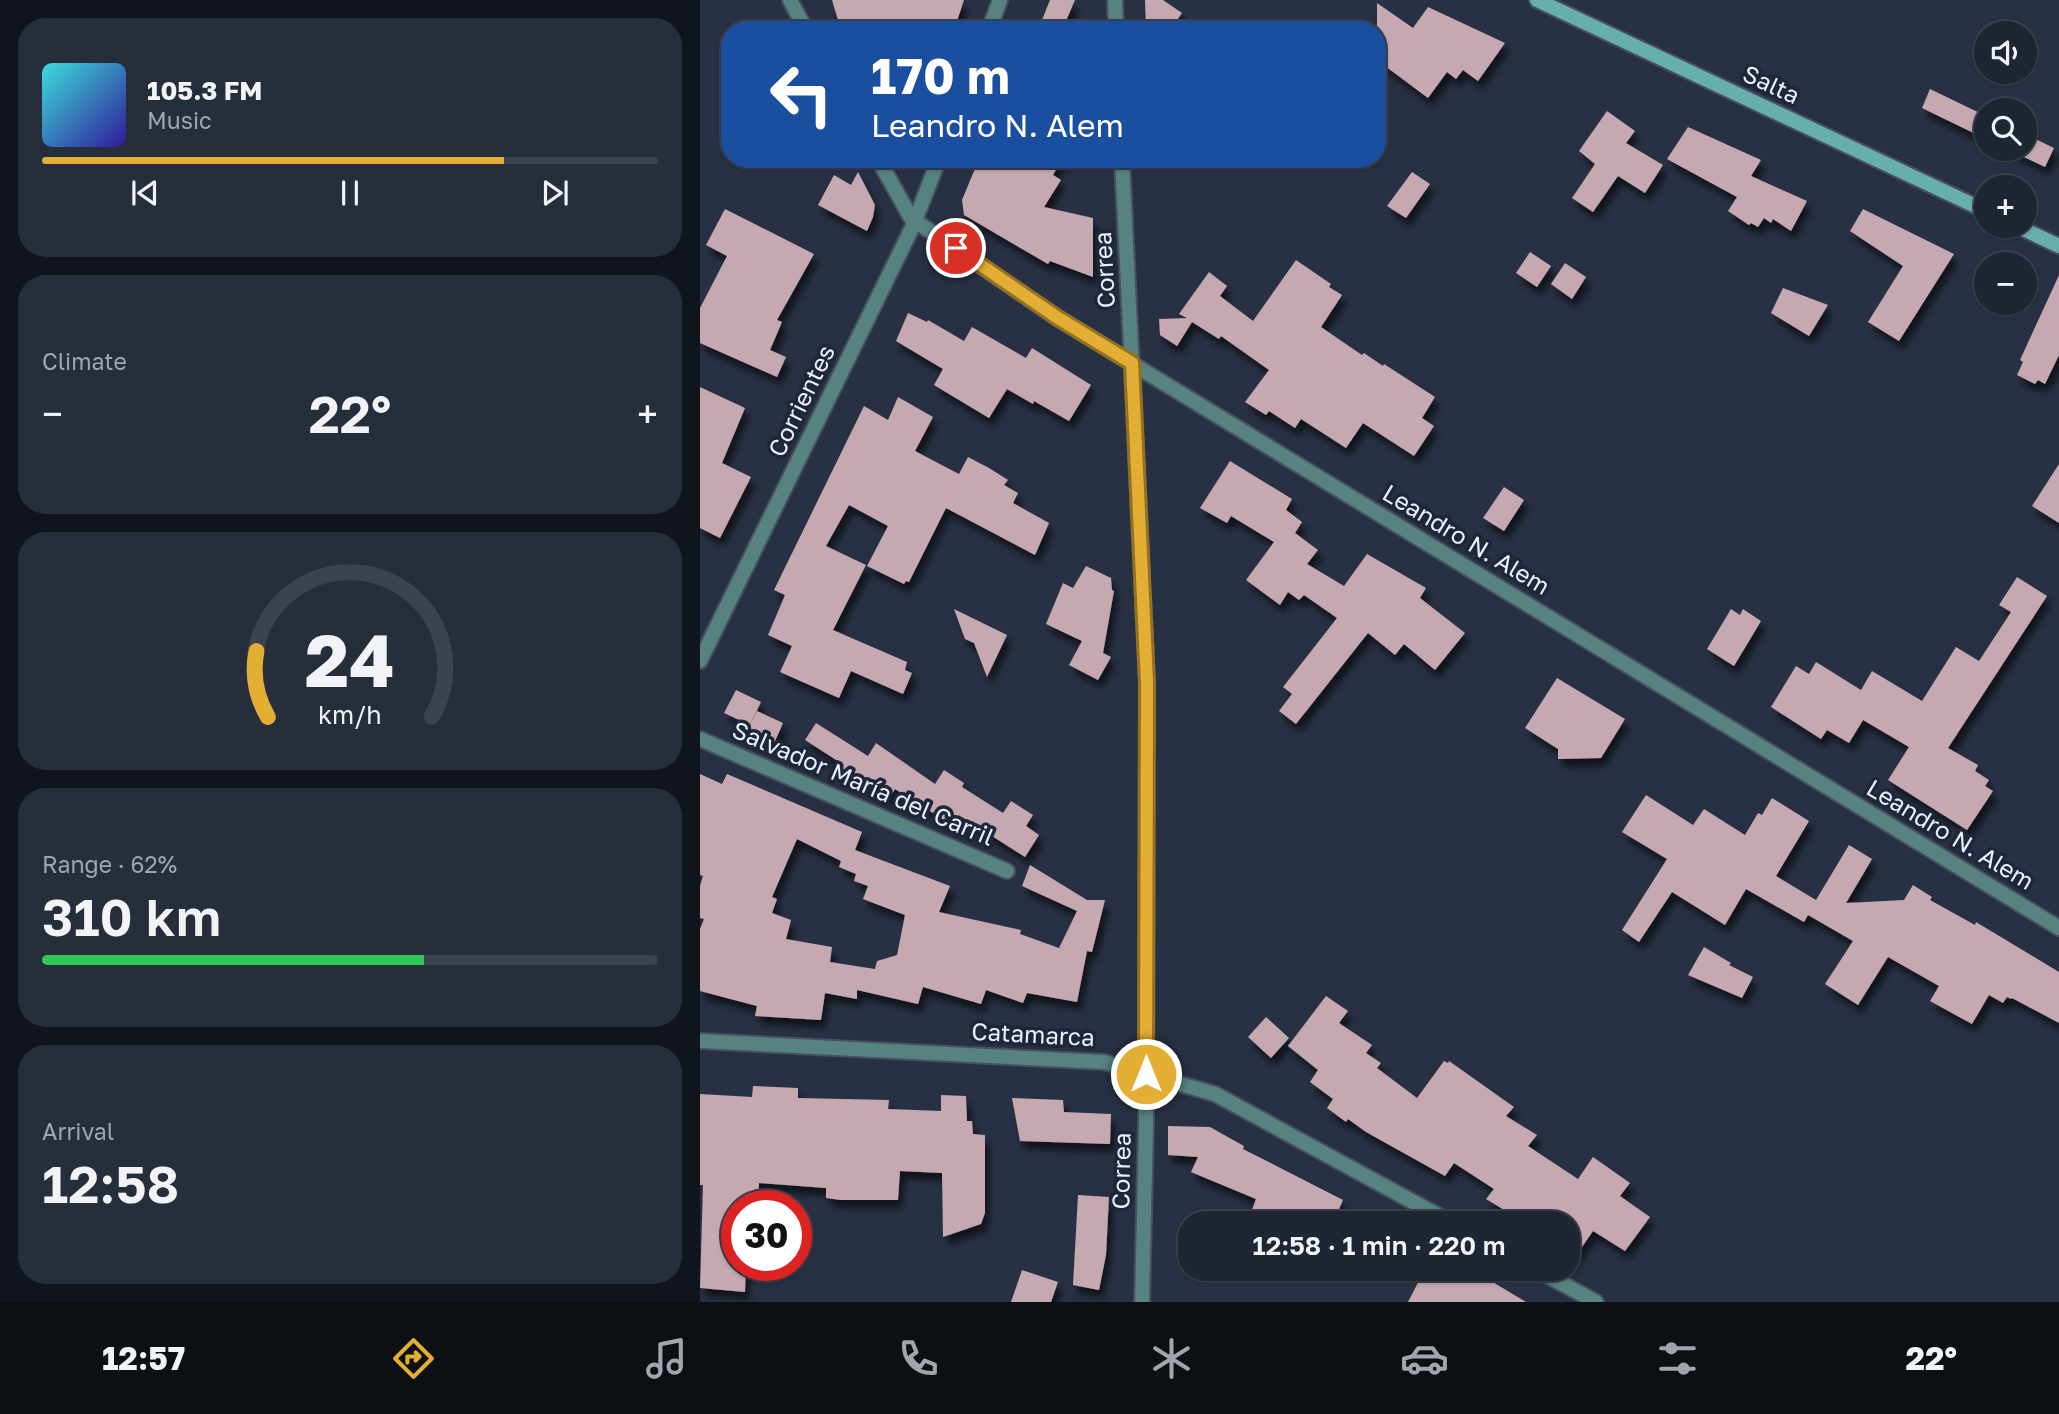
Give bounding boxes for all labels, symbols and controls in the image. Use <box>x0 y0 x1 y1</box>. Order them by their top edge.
map controls <box>1974 21 2037 315</box>
button: sound <box>1974 21 2037 84</box>
text: 170 m <box>871 46 1010 105</box>
icon: left <box>756 49 847 140</box>
street label: Salta <box>1739 58 1805 109</box>
text: 105.3 FM <box>147 75 262 106</box>
button: search <box>1974 98 2037 161</box>
text: Music <box>147 106 212 134</box>
text: Leandro N. Alem <box>871 106 1124 144</box>
icon: previous <box>126 174 164 212</box>
icon: pause <box>331 174 369 212</box>
icon: next <box>536 174 574 212</box>
button: + <box>1974 175 2037 238</box>
pin <box>926 218 986 278</box>
icon: arrive <box>937 229 975 267</box>
street label: Correa <box>1087 231 1120 309</box>
button: − <box>1974 252 2037 315</box>
street label: Corrientes <box>761 340 840 461</box>
text: Climate <box>42 347 127 375</box>
text: 22° <box>309 382 391 444</box>
text: − <box>42 391 63 436</box>
text: + <box>637 391 658 436</box>
street label: Leandro N. Alem <box>1378 477 1556 600</box>
text: 24 <box>305 616 395 703</box>
text: km/h <box>318 699 382 730</box>
street label: Salvador María del Carril <box>728 714 999 851</box>
street label: Leandro N. Alem <box>1862 772 2040 895</box>
text: Range · 62% <box>42 850 177 878</box>
text: 310 km <box>42 885 221 947</box>
street label: Catamarca <box>971 1016 1095 1051</box>
position arrow <box>1109 1037 1183 1111</box>
text: Arrival <box>42 1117 114 1145</box>
street label: Correa <box>1105 1132 1136 1210</box>
text: 12:58 <box>42 1152 179 1214</box>
speed limit sign: 30 <box>721 1190 812 1281</box>
text: 12:58 · 1 min · 220 m <box>1253 1230 1505 1261</box>
icon: directions <box>389 1334 438 1383</box>
icon: music <box>642 1334 691 1383</box>
icon: phone <box>894 1334 943 1383</box>
icon: climate <box>1147 1334 1196 1383</box>
icon: car <box>1400 1334 1449 1383</box>
icon: filters <box>1653 1334 1702 1383</box>
text: 12:57 <box>102 1339 185 1377</box>
text: 22° <box>1906 1339 1957 1377</box>

